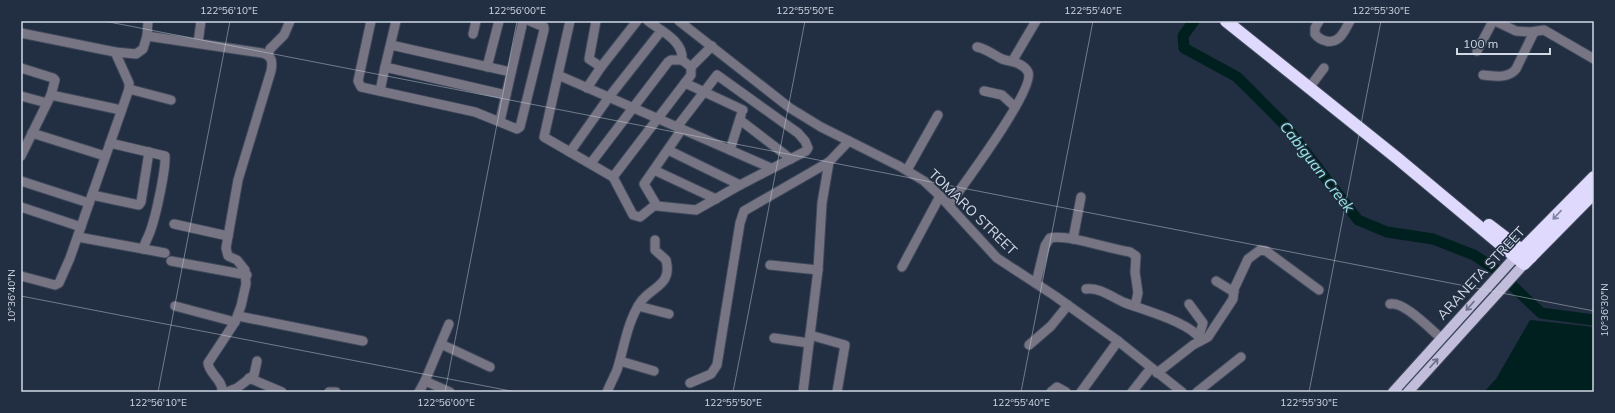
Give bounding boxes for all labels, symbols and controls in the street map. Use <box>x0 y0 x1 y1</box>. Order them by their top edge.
text: 122°56'10"E <box>200 4 258 17</box>
text: 122°56'00"E <box>488 4 546 17</box>
text: 122°55'50"E <box>776 4 834 17</box>
text: 122°55'40"E <box>1064 4 1122 17</box>
text: 122°55'30"E <box>1352 4 1410 17</box>
scale bar <box>1457 30 1550 56</box>
text: 100 m <box>1463 36 1498 51</box>
water label: Cabiguan Creek <box>1276 117 1360 217</box>
street label: TOMARO STREET <box>925 165 1022 259</box>
one-way arrow <box>1553 210 1562 220</box>
street label: ARANETA STREET <box>1433 222 1529 324</box>
text: 10°36'40"N <box>5 269 18 323</box>
text: 10°36'30"N <box>1598 283 1611 337</box>
one-way arrow <box>1465 301 1474 312</box>
one-way arrow <box>1429 358 1438 368</box>
text: 122°56'10"E <box>129 396 187 409</box>
text: 122°56'00"E <box>417 396 475 409</box>
text: 122°55'50"E <box>704 396 762 409</box>
text: 122°55'40"E <box>992 396 1050 409</box>
text: 122°55'30"E <box>1280 396 1338 409</box>

